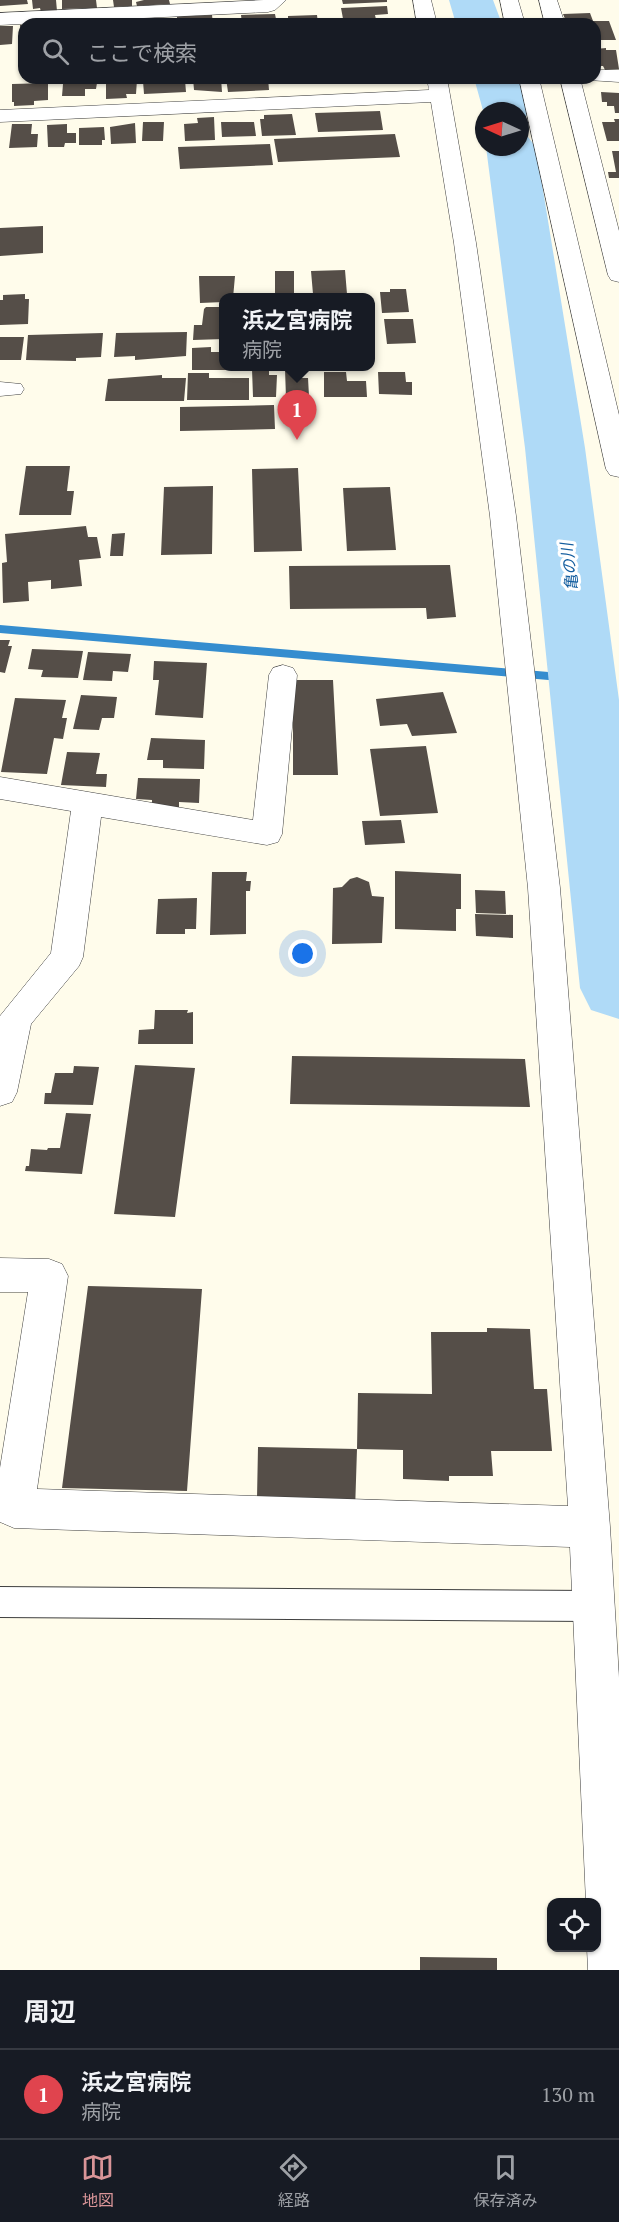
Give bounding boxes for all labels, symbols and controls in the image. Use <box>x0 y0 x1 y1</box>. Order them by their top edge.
search box <box>18 18 601 84</box>
icon: search <box>39 35 72 68</box>
text: ここで検索 <box>87 38 197 67</box>
north arrow <box>475 102 529 156</box>
popup <box>219 293 375 371</box>
text: 浜之宮病院 <box>242 305 352 334</box>
text: 病院 <box>242 336 282 363</box>
pin: 1 <box>278 390 316 440</box>
water label: 亀の川 <box>555 540 583 592</box>
your location <box>288 939 317 968</box>
map controls <box>547 1898 601 1952</box>
button: locate <box>547 1898 601 1952</box>
text: 周辺 <box>24 1994 76 2028</box>
text: 浜之宮病院 <box>81 2067 191 2096</box>
text: 1 <box>38 2081 49 2108</box>
text: 130 m <box>541 2081 595 2108</box>
text: 病院 <box>81 2098 121 2125</box>
tab: 地図 <box>81 2151 114 2211</box>
tab: 経路 <box>277 2151 310 2211</box>
tab: 保存済み <box>473 2151 537 2211</box>

